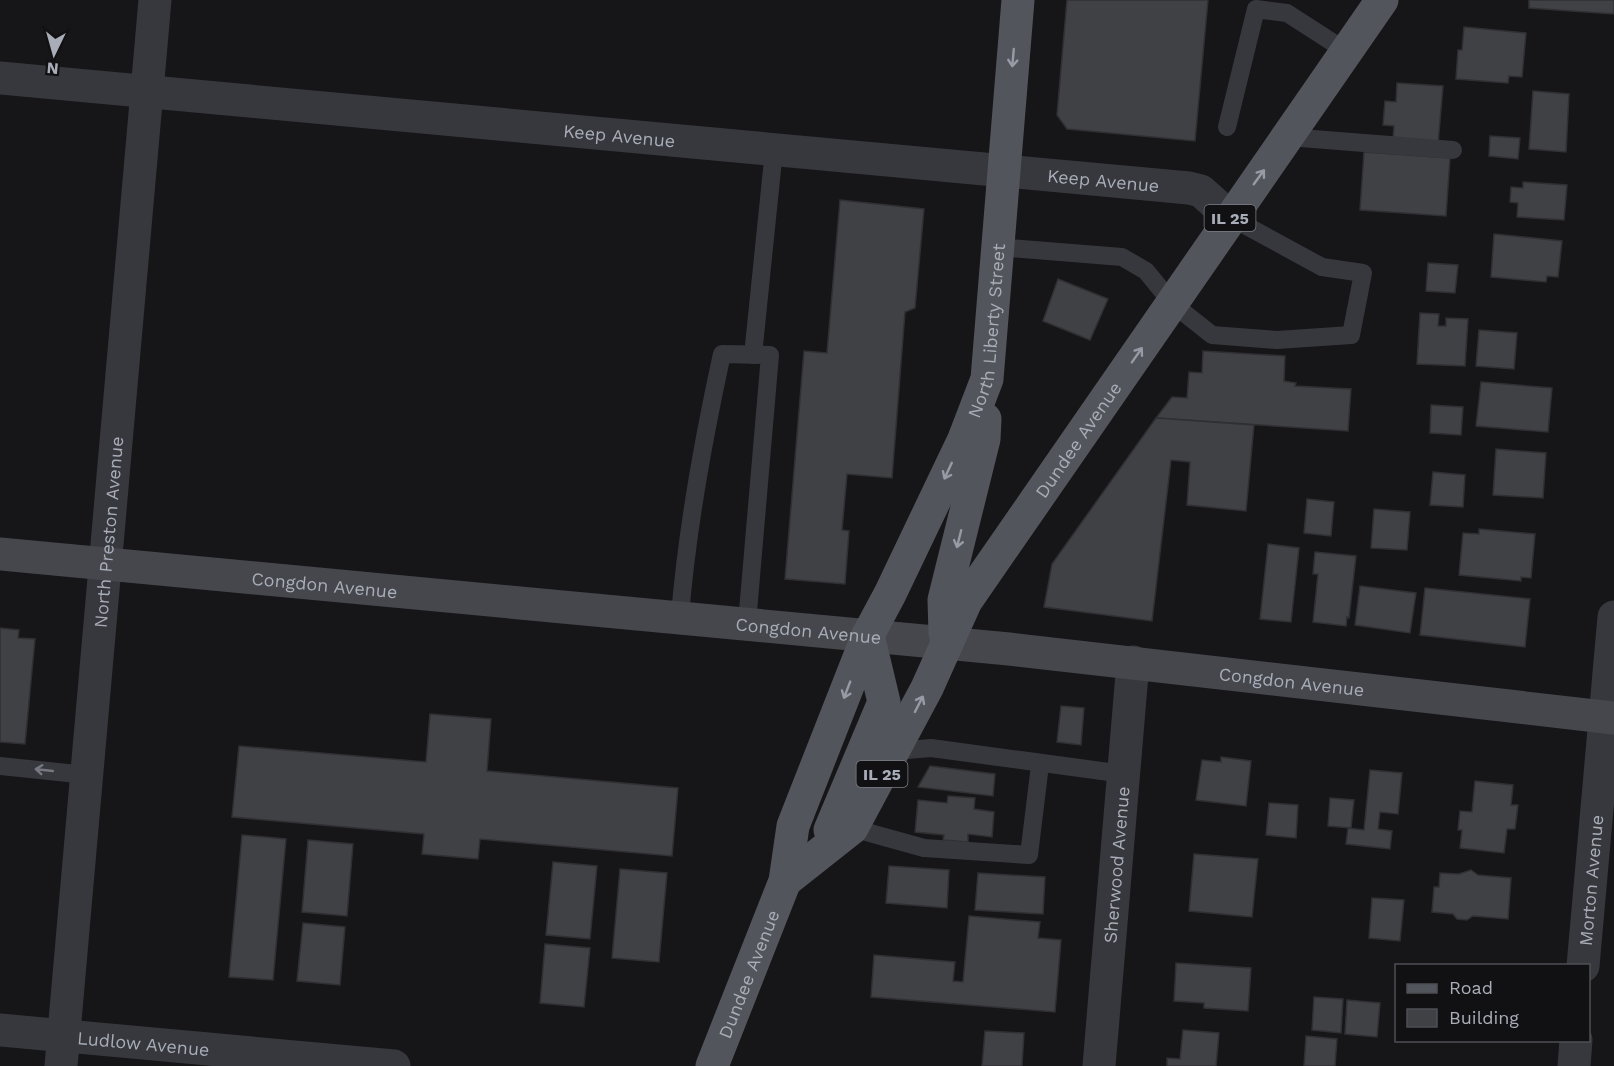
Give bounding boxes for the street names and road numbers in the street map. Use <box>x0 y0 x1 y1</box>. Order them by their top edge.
street label: Keep Avenue <box>562 120 676 151</box>
street label: Keep Avenue <box>1046 164 1160 196</box>
road number: IL 25 <box>1204 205 1256 231</box>
street label: North Liberty Street <box>963 242 1009 420</box>
street label: Dundee Avenue <box>1030 377 1125 502</box>
street label: North Preston Avenue <box>89 435 127 629</box>
street label: Congdon Avenue <box>251 567 398 602</box>
street label: Congdon Avenue <box>735 613 882 647</box>
street label: Congdon Avenue <box>1218 663 1366 700</box>
road number: IL 25 <box>856 761 908 787</box>
street label: Sherwood Avenue <box>1099 785 1133 944</box>
street label: Morton Avenue <box>1574 814 1607 947</box>
street label: Dundee Avenue <box>714 907 783 1041</box>
street label: Ludlow Avenue <box>76 1027 210 1060</box>

